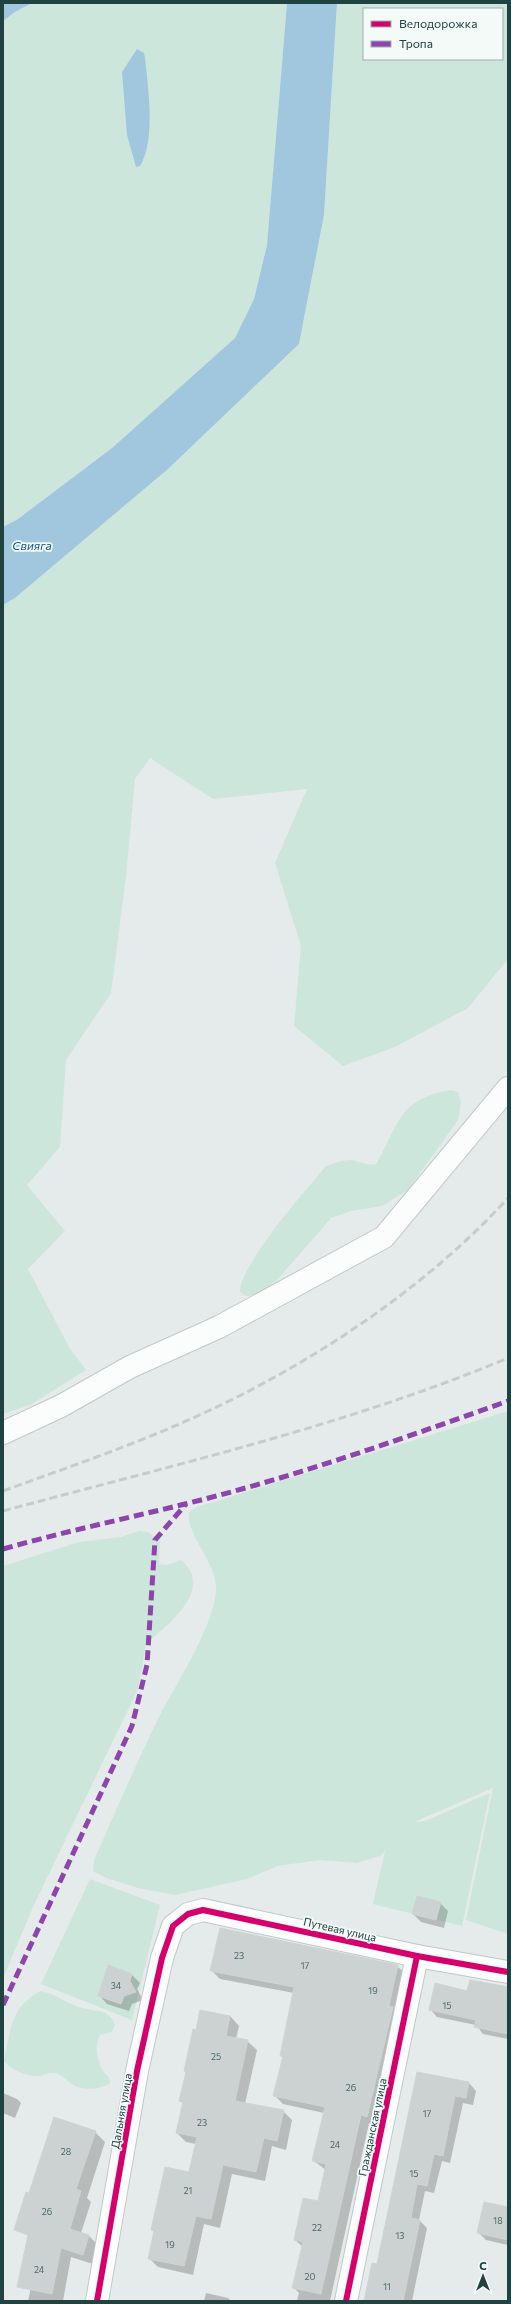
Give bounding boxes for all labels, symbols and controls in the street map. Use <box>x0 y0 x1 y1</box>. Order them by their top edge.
legend <box>363 8 503 60</box>
text: Велодорожка <box>399 16 477 30</box>
text: Тропа <box>399 36 433 50</box>
water label: Свияга <box>12 538 52 552</box>
street label: Путевая улица <box>302 1914 378 1944</box>
house number: 23 <box>234 1950 244 1961</box>
house number: 17 <box>301 1960 310 1971</box>
house number: 34 <box>111 1980 122 1991</box>
house number: 19 <box>368 1985 378 1996</box>
house number: 15 <box>442 2000 452 2011</box>
house number: 25 <box>211 2051 221 2062</box>
street label: Дальняя улица <box>108 2072 134 2150</box>
street label: Гражданская улица <box>355 2077 389 2177</box>
house number: 26 <box>346 2082 356 2093</box>
house number: 17 <box>423 2108 432 2119</box>
house number: 23 <box>197 2117 207 2128</box>
house number: 24 <box>330 2139 341 2150</box>
house number: 28 <box>61 2146 71 2157</box>
house number: 15 <box>409 2168 419 2179</box>
house number: 21 <box>184 2185 192 2196</box>
house number: 26 <box>42 2206 52 2217</box>
house number: 18 <box>493 2215 503 2226</box>
house number: 22 <box>312 2222 322 2233</box>
house number: 13 <box>396 2230 404 2241</box>
house number: 19 <box>165 2239 175 2250</box>
north arrow <box>463 2256 503 2296</box>
text: С <box>479 2259 487 2272</box>
house number: 24 <box>34 2264 45 2275</box>
house number: 20 <box>305 2271 316 2282</box>
house number: 11 <box>383 2281 391 2292</box>

